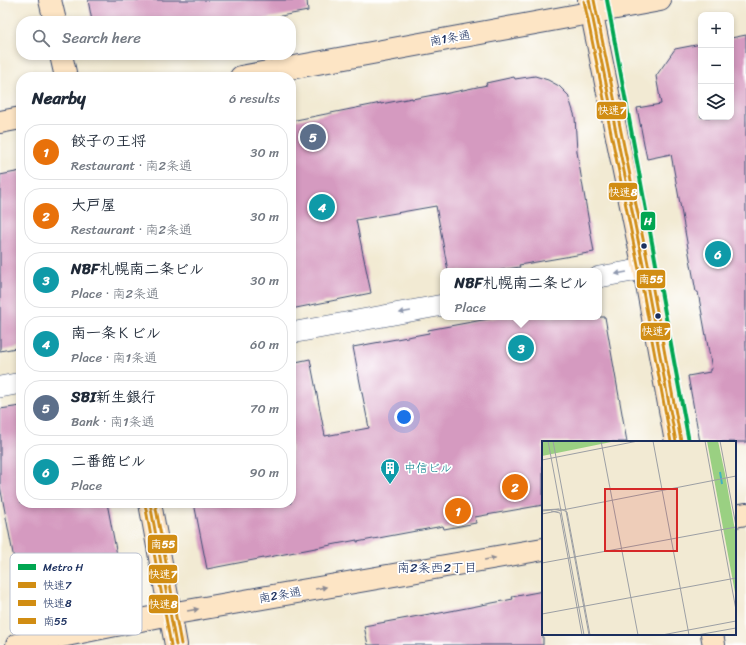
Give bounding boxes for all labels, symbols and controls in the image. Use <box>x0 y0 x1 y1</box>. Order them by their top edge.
map controls <box>698 12 734 120</box>
button: + <box>698 12 734 48</box>
search box <box>16 16 296 60</box>
street label: 南1条通 <box>428 24 472 52</box>
text: Search here <box>62 25 141 51</box>
icon: search <box>30 27 52 49</box>
button: − <box>698 48 734 84</box>
text: Nearby <box>32 83 86 113</box>
button: layers <box>698 84 734 120</box>
text: 6 results <box>229 87 280 110</box>
line badge: 快速7 <box>596 101 627 120</box>
text: 快速7 <box>598 101 628 120</box>
pin: 5 <box>300 122 326 152</box>
text: 餃子の王将 <box>71 128 146 154</box>
text: 1 <box>43 141 49 164</box>
text: 30 m <box>250 141 279 164</box>
text: Restaurant · 南2条通 <box>71 154 192 177</box>
line badge: 快速8 <box>608 182 638 201</box>
text: 快速8 <box>609 183 638 202</box>
text: 大戸屋 <box>71 192 116 218</box>
pin: 4 <box>309 192 335 222</box>
text: 2 <box>42 205 50 228</box>
text: 30 m <box>250 205 279 228</box>
line badge: H <box>640 211 656 231</box>
text: H <box>643 212 652 231</box>
text: Restaurant · 南2条通 <box>71 218 192 241</box>
pin: 6 <box>705 239 731 269</box>
unlabelled marker <box>639 241 649 251</box>
text: NBF札幌南二条ビル <box>71 256 204 282</box>
popup <box>440 268 602 320</box>
text: 3 <box>42 269 50 292</box>
text: 30 m <box>250 269 279 292</box>
line badge: 南55 <box>636 269 666 289</box>
text: NBF札幌南二条ビル <box>455 270 587 296</box>
one-way arrow <box>615 270 627 276</box>
text: 南55 <box>639 270 663 289</box>
text: Place · 南2条通 <box>71 282 159 305</box>
text: Place <box>455 296 486 319</box>
one-way arrow <box>399 310 411 316</box>
unlabelled marker <box>653 311 663 321</box>
text: 南一条Ｋビル <box>71 320 161 346</box>
line badge: 快速7 <box>640 322 671 341</box>
text: 快速7 <box>642 322 672 341</box>
text: 4 <box>42 333 50 356</box>
text: 60 m <box>250 333 279 356</box>
pin: 3 <box>508 333 534 363</box>
text: Place · 南1条通 <box>71 346 157 369</box>
text: SBI新生銀行 <box>71 384 156 410</box>
text: 5 <box>42 397 50 420</box>
text: 70 m <box>250 397 279 420</box>
your location <box>394 407 414 427</box>
text: Bank · 南1条通 <box>71 410 154 433</box>
inset map <box>542 441 736 635</box>
text: 二番館ビル <box>71 448 146 474</box>
building icon: 中信ビル <box>379 457 401 485</box>
place label: 中信ビル <box>404 457 452 479</box>
text: 6 <box>42 461 50 484</box>
text: 90 m <box>249 461 279 484</box>
pin: 2 <box>502 472 528 502</box>
text: Place <box>71 474 102 497</box>
pin: 1 <box>445 496 471 526</box>
line badge: 南55 <box>147 534 178 554</box>
text: 南55 <box>151 535 175 554</box>
legend <box>10 553 142 635</box>
one-way arrow <box>484 555 496 561</box>
district label: 南2条西2丁目 <box>397 556 477 579</box>
text: Metro H <box>43 558 83 577</box>
line badge: 快速7 <box>148 564 178 584</box>
text: 快速7 <box>149 565 179 584</box>
text: 快速7 <box>43 576 72 595</box>
street label: 南2条通 <box>257 580 303 610</box>
one-way arrow <box>315 585 327 591</box>
text: 快速8 <box>43 594 72 613</box>
line badge: 快速8 <box>148 594 179 614</box>
text: 快速8 <box>149 595 178 614</box>
one-way arrow <box>186 607 199 613</box>
text: 南55 <box>43 612 68 631</box>

